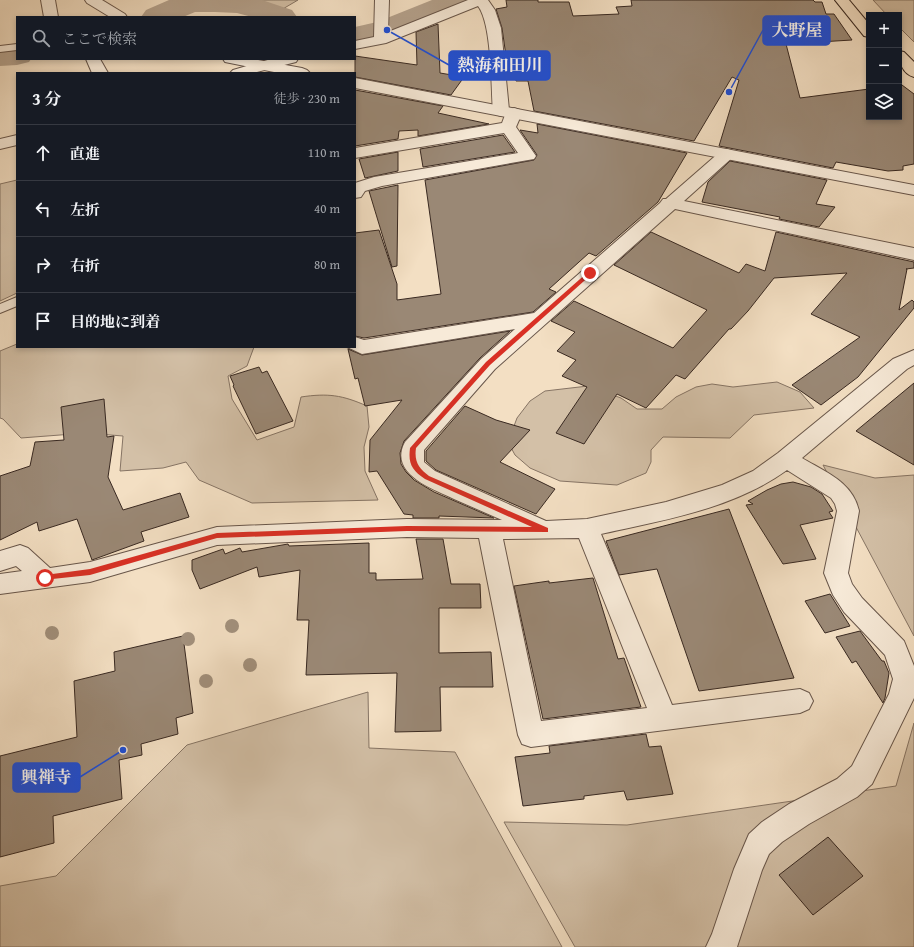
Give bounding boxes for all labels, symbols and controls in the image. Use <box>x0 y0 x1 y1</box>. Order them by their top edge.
map controls <box>866 12 902 120</box>
button: + <box>866 12 902 48</box>
search box <box>16 16 356 60</box>
callout: 大野屋 <box>763 16 830 45</box>
text: 大野屋 <box>772 17 823 42</box>
icon: search <box>30 27 52 49</box>
text: ここで検索 <box>62 28 137 49</box>
button: − <box>866 48 902 84</box>
callout: 熱海和田川 <box>449 51 550 80</box>
text: 熱海和田川 <box>458 52 543 77</box>
button: layers <box>866 84 902 120</box>
text: 3 分 <box>32 86 62 111</box>
text: 徒歩 · 230 m <box>274 89 340 108</box>
icon: ahead <box>32 142 54 164</box>
text: 直進 <box>70 143 100 164</box>
text: 110 m <box>308 143 340 162</box>
icon: left <box>32 198 54 220</box>
text: 左折 <box>70 199 100 220</box>
text: 40 m <box>314 199 340 218</box>
icon: right <box>32 254 54 276</box>
text: 右折 <box>70 255 100 276</box>
text: 80 m <box>314 255 340 274</box>
route end <box>581 264 599 282</box>
icon: arrive <box>32 310 54 332</box>
text: 目的地に到着 <box>70 311 160 332</box>
route start <box>36 569 54 587</box>
callout: 興禅寺 <box>13 763 80 792</box>
text: 興禅寺 <box>21 764 72 789</box>

